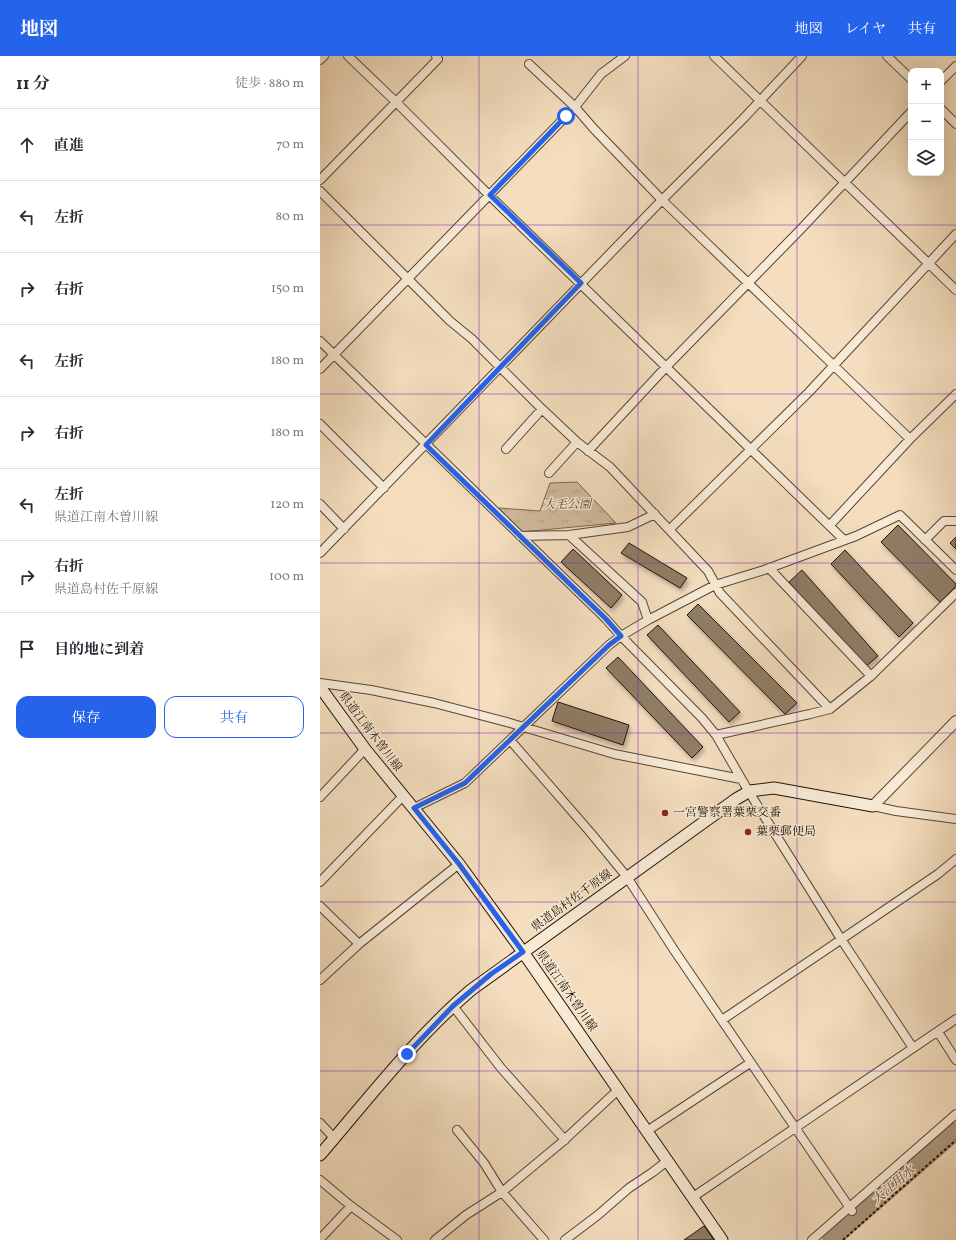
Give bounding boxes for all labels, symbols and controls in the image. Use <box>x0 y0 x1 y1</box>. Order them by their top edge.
text: 地図 <box>20 17 58 43</box>
text: 地図 <box>795 20 823 39</box>
text: レイヤ <box>845 20 886 39</box>
text: 共有 <box>908 20 936 39</box>
map controls <box>908 68 944 176</box>
button: + <box>908 68 944 104</box>
text: 11 分 <box>16 73 50 96</box>
text: 徒歩 · 880 m <box>235 75 304 93</box>
button: − <box>908 104 944 140</box>
route start <box>557 107 575 125</box>
icon: ahead <box>16 134 38 156</box>
text: 直進 <box>54 136 84 157</box>
text: 70 m <box>276 136 304 154</box>
button: layers <box>908 140 944 176</box>
icon: left <box>16 206 38 228</box>
text: 左折 <box>54 208 84 229</box>
text: 80 m <box>275 208 304 226</box>
icon: right <box>16 278 38 300</box>
text: 右折 <box>54 280 84 301</box>
text: 150 m <box>271 280 304 298</box>
icon: left <box>16 350 38 372</box>
text: 左折 <box>54 352 84 373</box>
text: 180 m <box>270 352 304 370</box>
icon: right <box>16 422 38 444</box>
text: 右折 <box>54 424 84 445</box>
text: 180 m <box>270 424 304 442</box>
text: 左折 <box>54 485 84 506</box>
icon: left <box>16 494 38 516</box>
text: 120 m <box>270 496 304 514</box>
park label: 大毛公園 <box>543 497 593 513</box>
text: 県道江南木曽川線 <box>54 509 158 527</box>
text: 右折 <box>54 557 84 578</box>
icon: right <box>16 566 38 588</box>
text: 100 m <box>269 568 304 586</box>
text: 県道島村佐千原線 <box>54 581 158 599</box>
icon: arrive <box>16 638 38 660</box>
text: 目的地に到着 <box>54 640 144 661</box>
street label: 県道江南木曽川線 <box>335 689 405 775</box>
button: 保存 <box>16 696 156 738</box>
button: 共有 <box>164 696 304 738</box>
place label: 一宮警察署葉栗交番 <box>673 805 781 821</box>
marker: 一宮警察署葉栗交番 <box>660 808 670 818</box>
place label: 葉栗郵便局 <box>756 824 816 840</box>
marker: 葉栗郵便局 <box>743 827 753 837</box>
street label: 県道島村佐千原線 <box>528 866 616 936</box>
street label: 県道江南木曽川線 <box>532 947 600 1035</box>
route end <box>398 1045 416 1063</box>
water label: 大江用水 <box>868 1161 921 1210</box>

